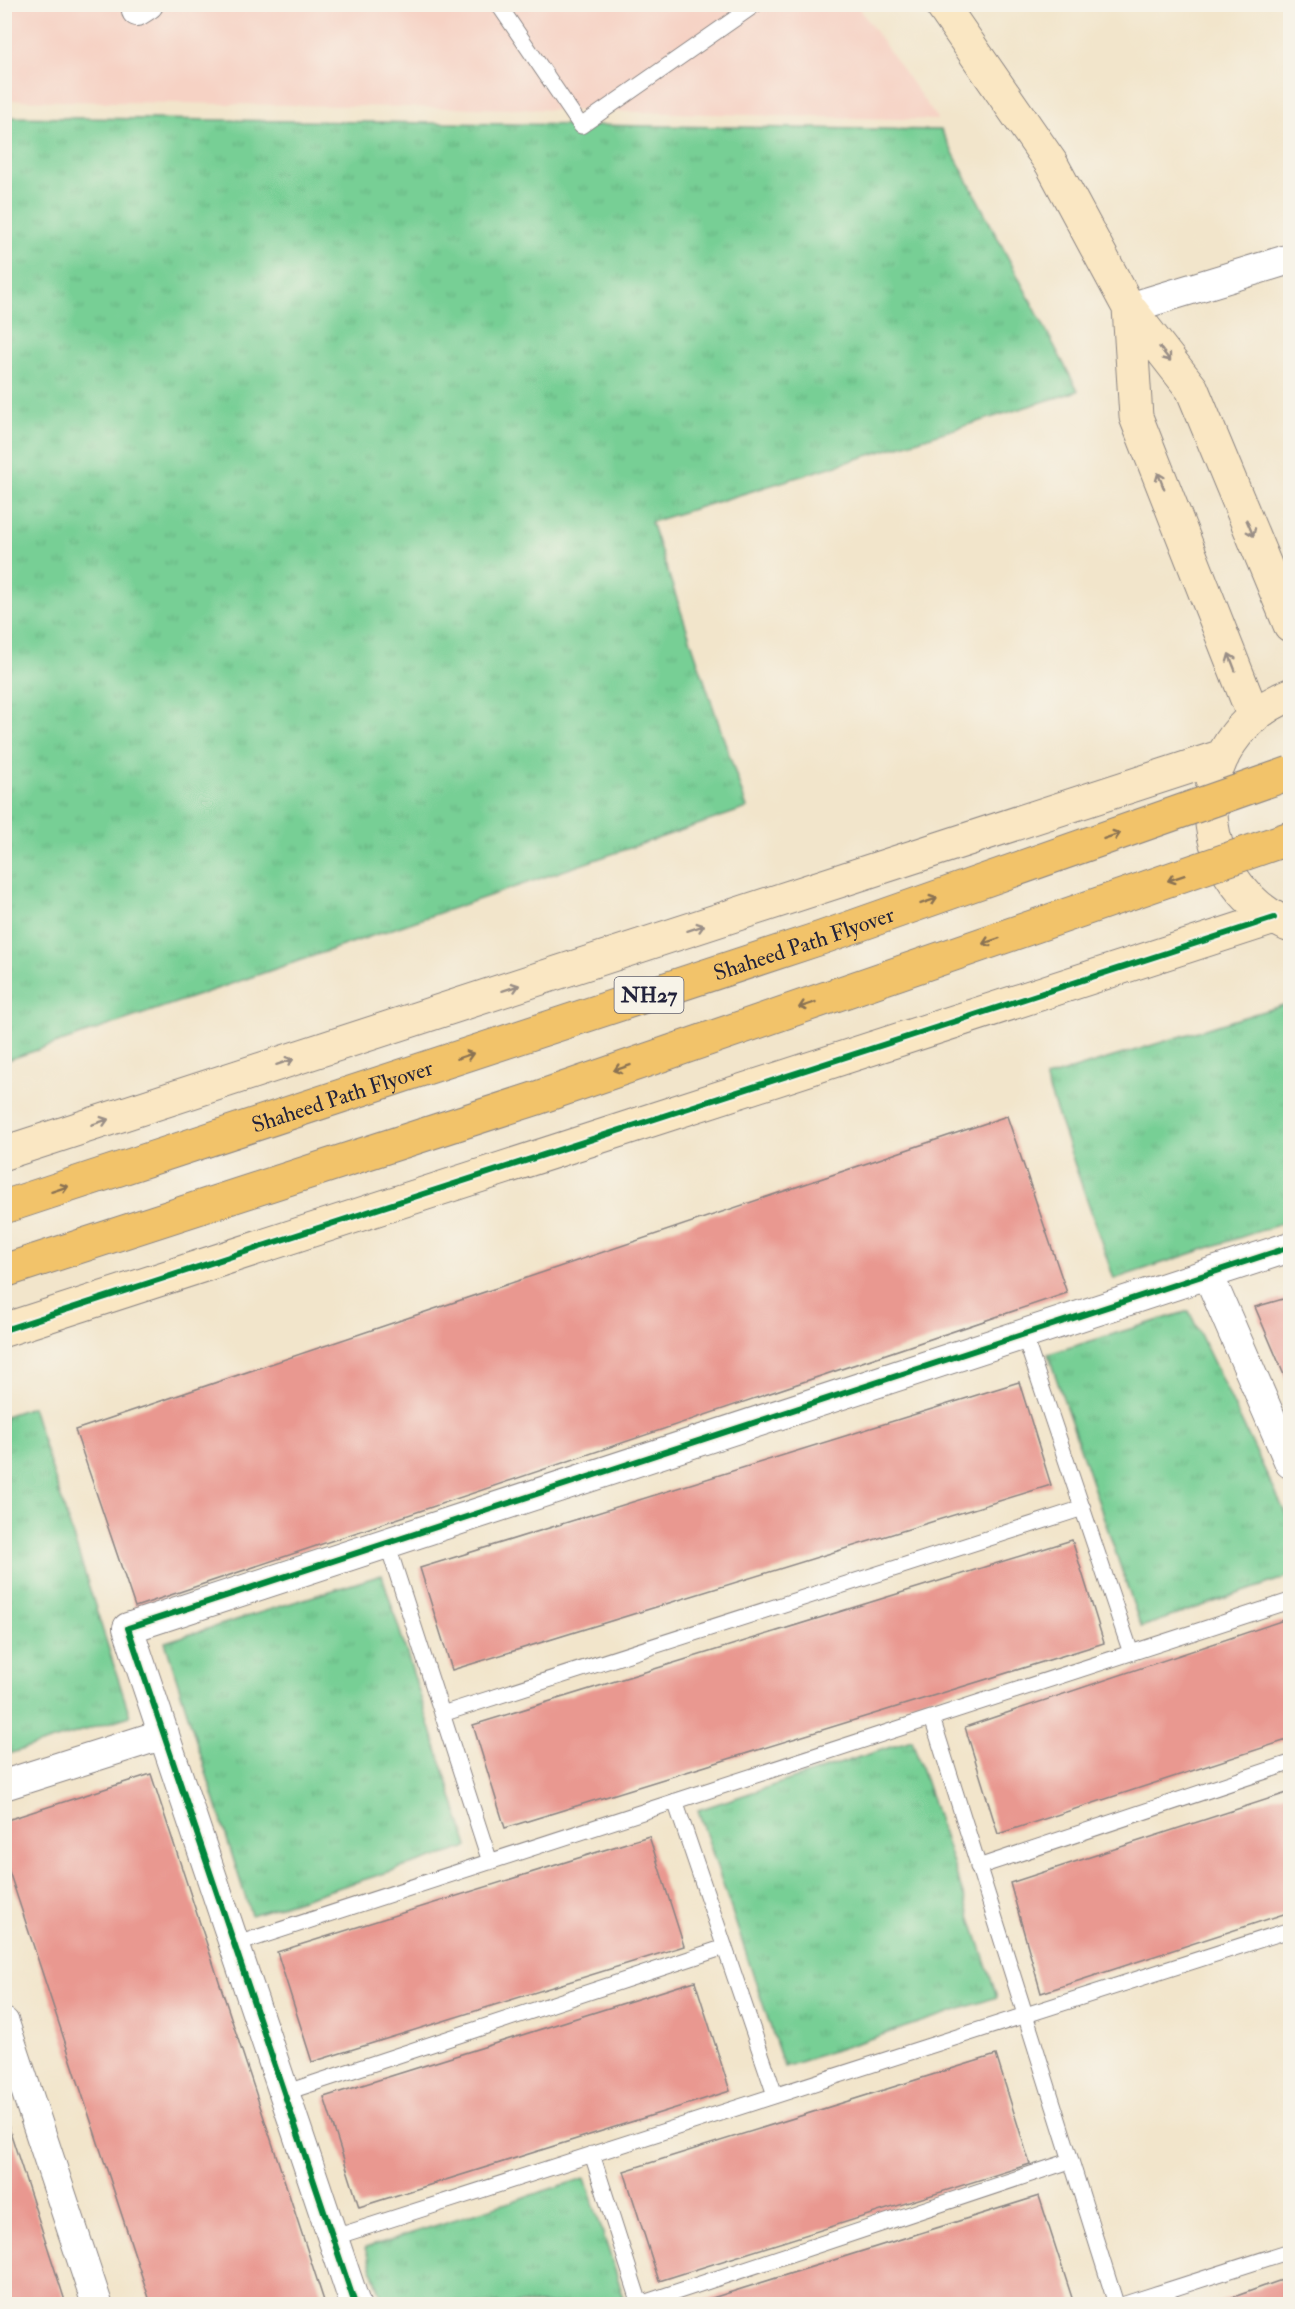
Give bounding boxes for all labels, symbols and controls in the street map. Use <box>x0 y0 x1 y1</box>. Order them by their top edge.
one-way arrow <box>1158 346 1171 362</box>
one-way arrow <box>1155 472 1166 491</box>
one-way arrow <box>1245 518 1256 537</box>
one-way arrow <box>1226 653 1237 672</box>
one-way arrow <box>1103 830 1122 841</box>
one-way arrow <box>1167 873 1186 884</box>
one-way arrow <box>919 894 937 905</box>
street label: Shaheed Path Flyover <box>710 900 899 987</box>
one-way arrow <box>686 921 705 932</box>
one-way arrow <box>982 937 1001 948</box>
road number: NH27 <box>614 977 684 1013</box>
one-way arrow <box>501 982 520 993</box>
one-way arrow <box>798 1000 817 1011</box>
one-way arrow <box>455 1049 474 1060</box>
street label: Shaheed Path Flyover <box>248 1054 437 1139</box>
one-way arrow <box>275 1055 294 1066</box>
one-way arrow <box>614 1064 632 1075</box>
one-way arrow <box>90 1116 109 1127</box>
one-way arrow <box>50 1182 69 1193</box>

